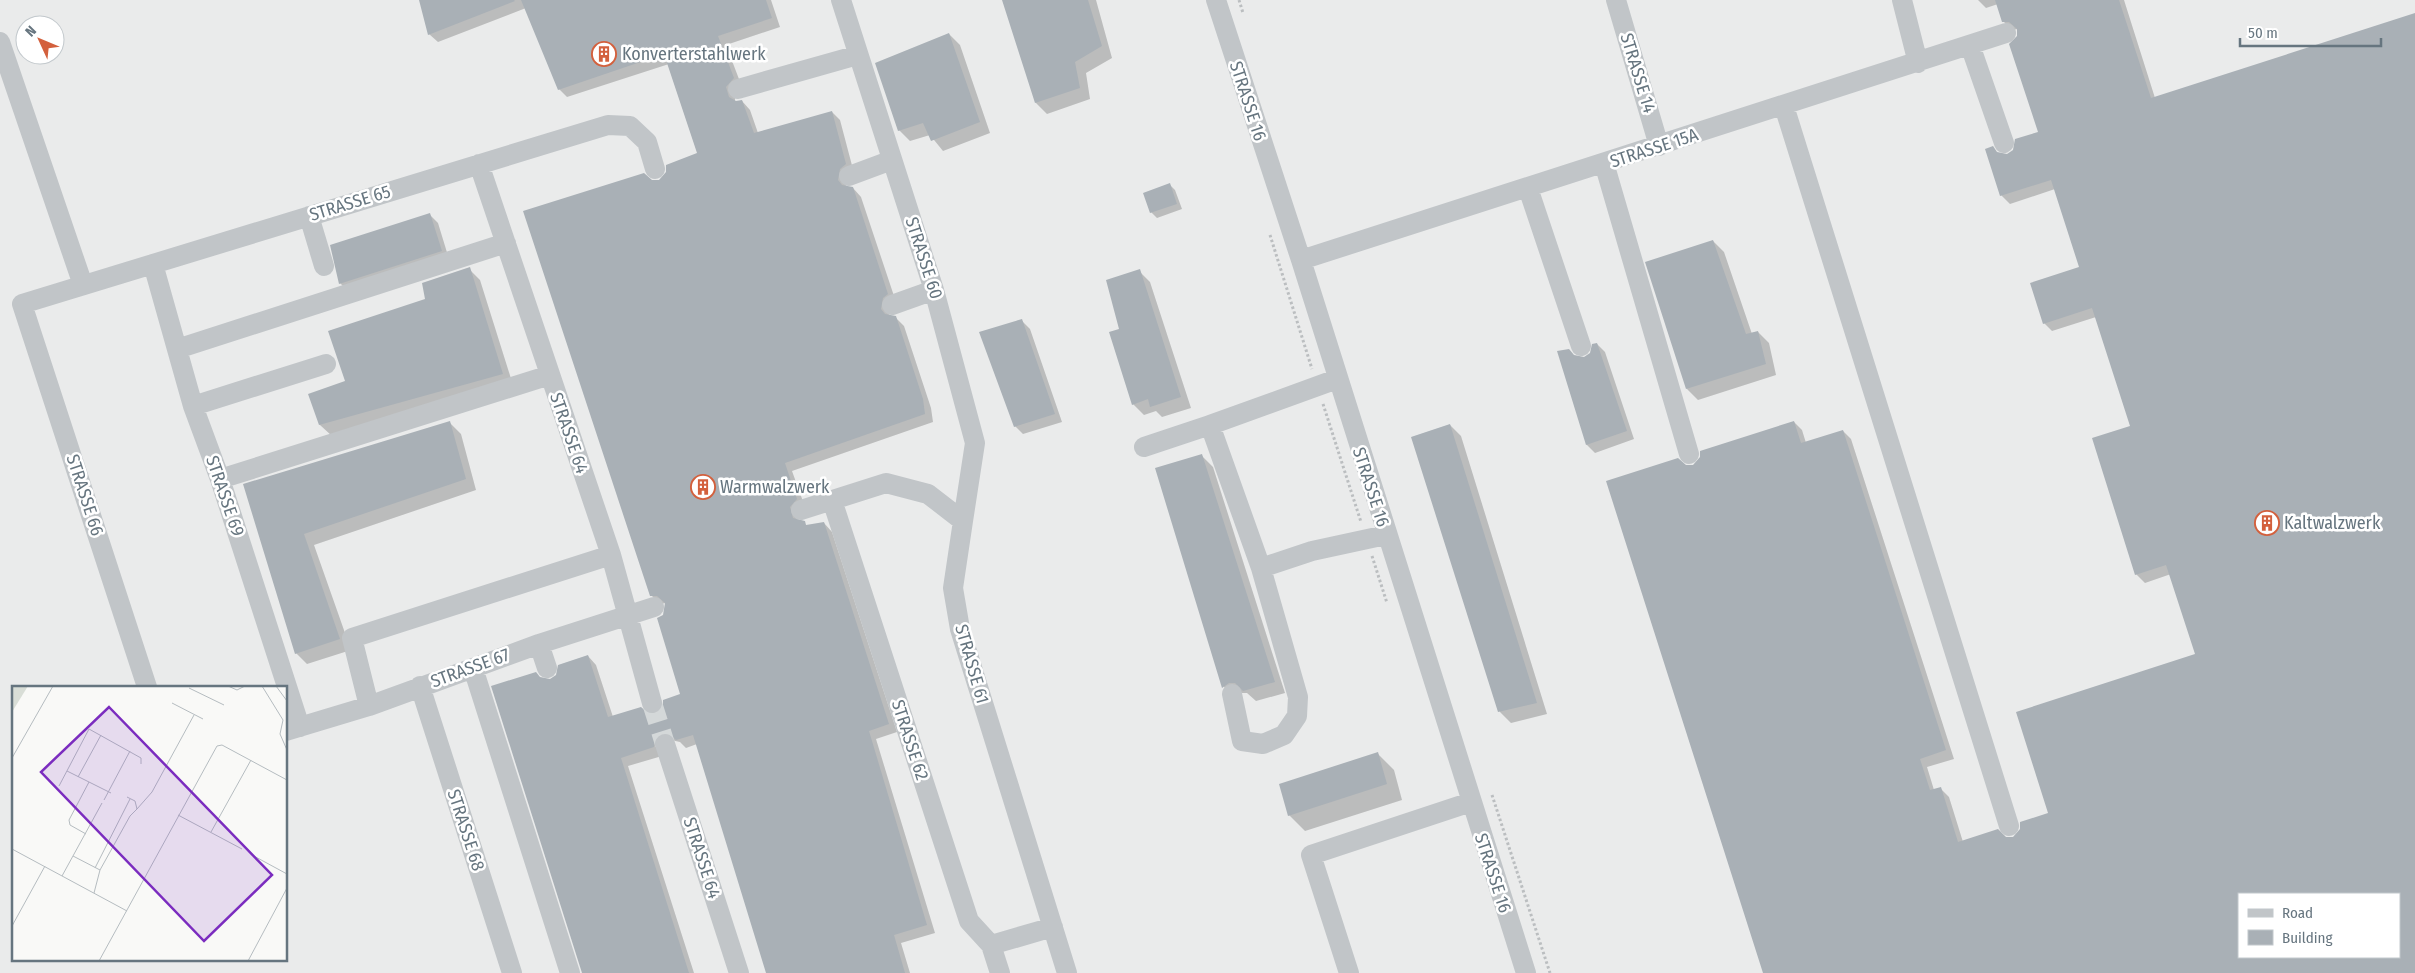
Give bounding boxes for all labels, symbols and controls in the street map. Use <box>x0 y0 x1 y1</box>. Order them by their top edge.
north arrow <box>15 15 65 65</box>
scale bar <box>2240 15 2381 47</box>
text: N <box>22 22 40 40</box>
text: 50 m <box>2248 24 2278 42</box>
street label: STRASSE 14 <box>1615 30 1661 116</box>
building icon: Konverterstahlwerk <box>591 41 617 67</box>
place label: Konverterstahlwerk <box>622 43 766 65</box>
street label: STRASSE 16 <box>1225 58 1271 144</box>
street label: STRASSE 15A <box>1607 123 1701 173</box>
street label: STRASSE 65 <box>307 180 393 226</box>
street label: STRASSE 60 <box>900 214 948 302</box>
street label: STRASSE 64 <box>545 390 593 477</box>
street label: STRASSE 16 <box>1348 444 1394 530</box>
street label: STRASSE 66 <box>62 452 109 539</box>
street label: STRASSE 69 <box>201 453 249 539</box>
building icon: Warmwalzwerk <box>690 474 716 500</box>
place label: Warmwalzwerk <box>720 476 830 498</box>
building icon: Kaltwalzwerk <box>2254 510 2280 536</box>
place label: Kaltwalzwerk <box>2284 512 2381 534</box>
street label: STRASSE 61 <box>950 622 994 706</box>
street label: STRASSE 67 <box>428 644 512 692</box>
inset map <box>12 686 288 960</box>
street label: STRASSE 62 <box>887 697 933 783</box>
street label: STRASSE 68 <box>442 786 490 874</box>
street label: STRASSE 64 <box>679 815 726 902</box>
street label: STRASSE 16 <box>1470 830 1516 916</box>
legend <box>2238 893 2400 958</box>
text: Road <box>2282 904 2313 922</box>
text: Building <box>2282 929 2333 947</box>

